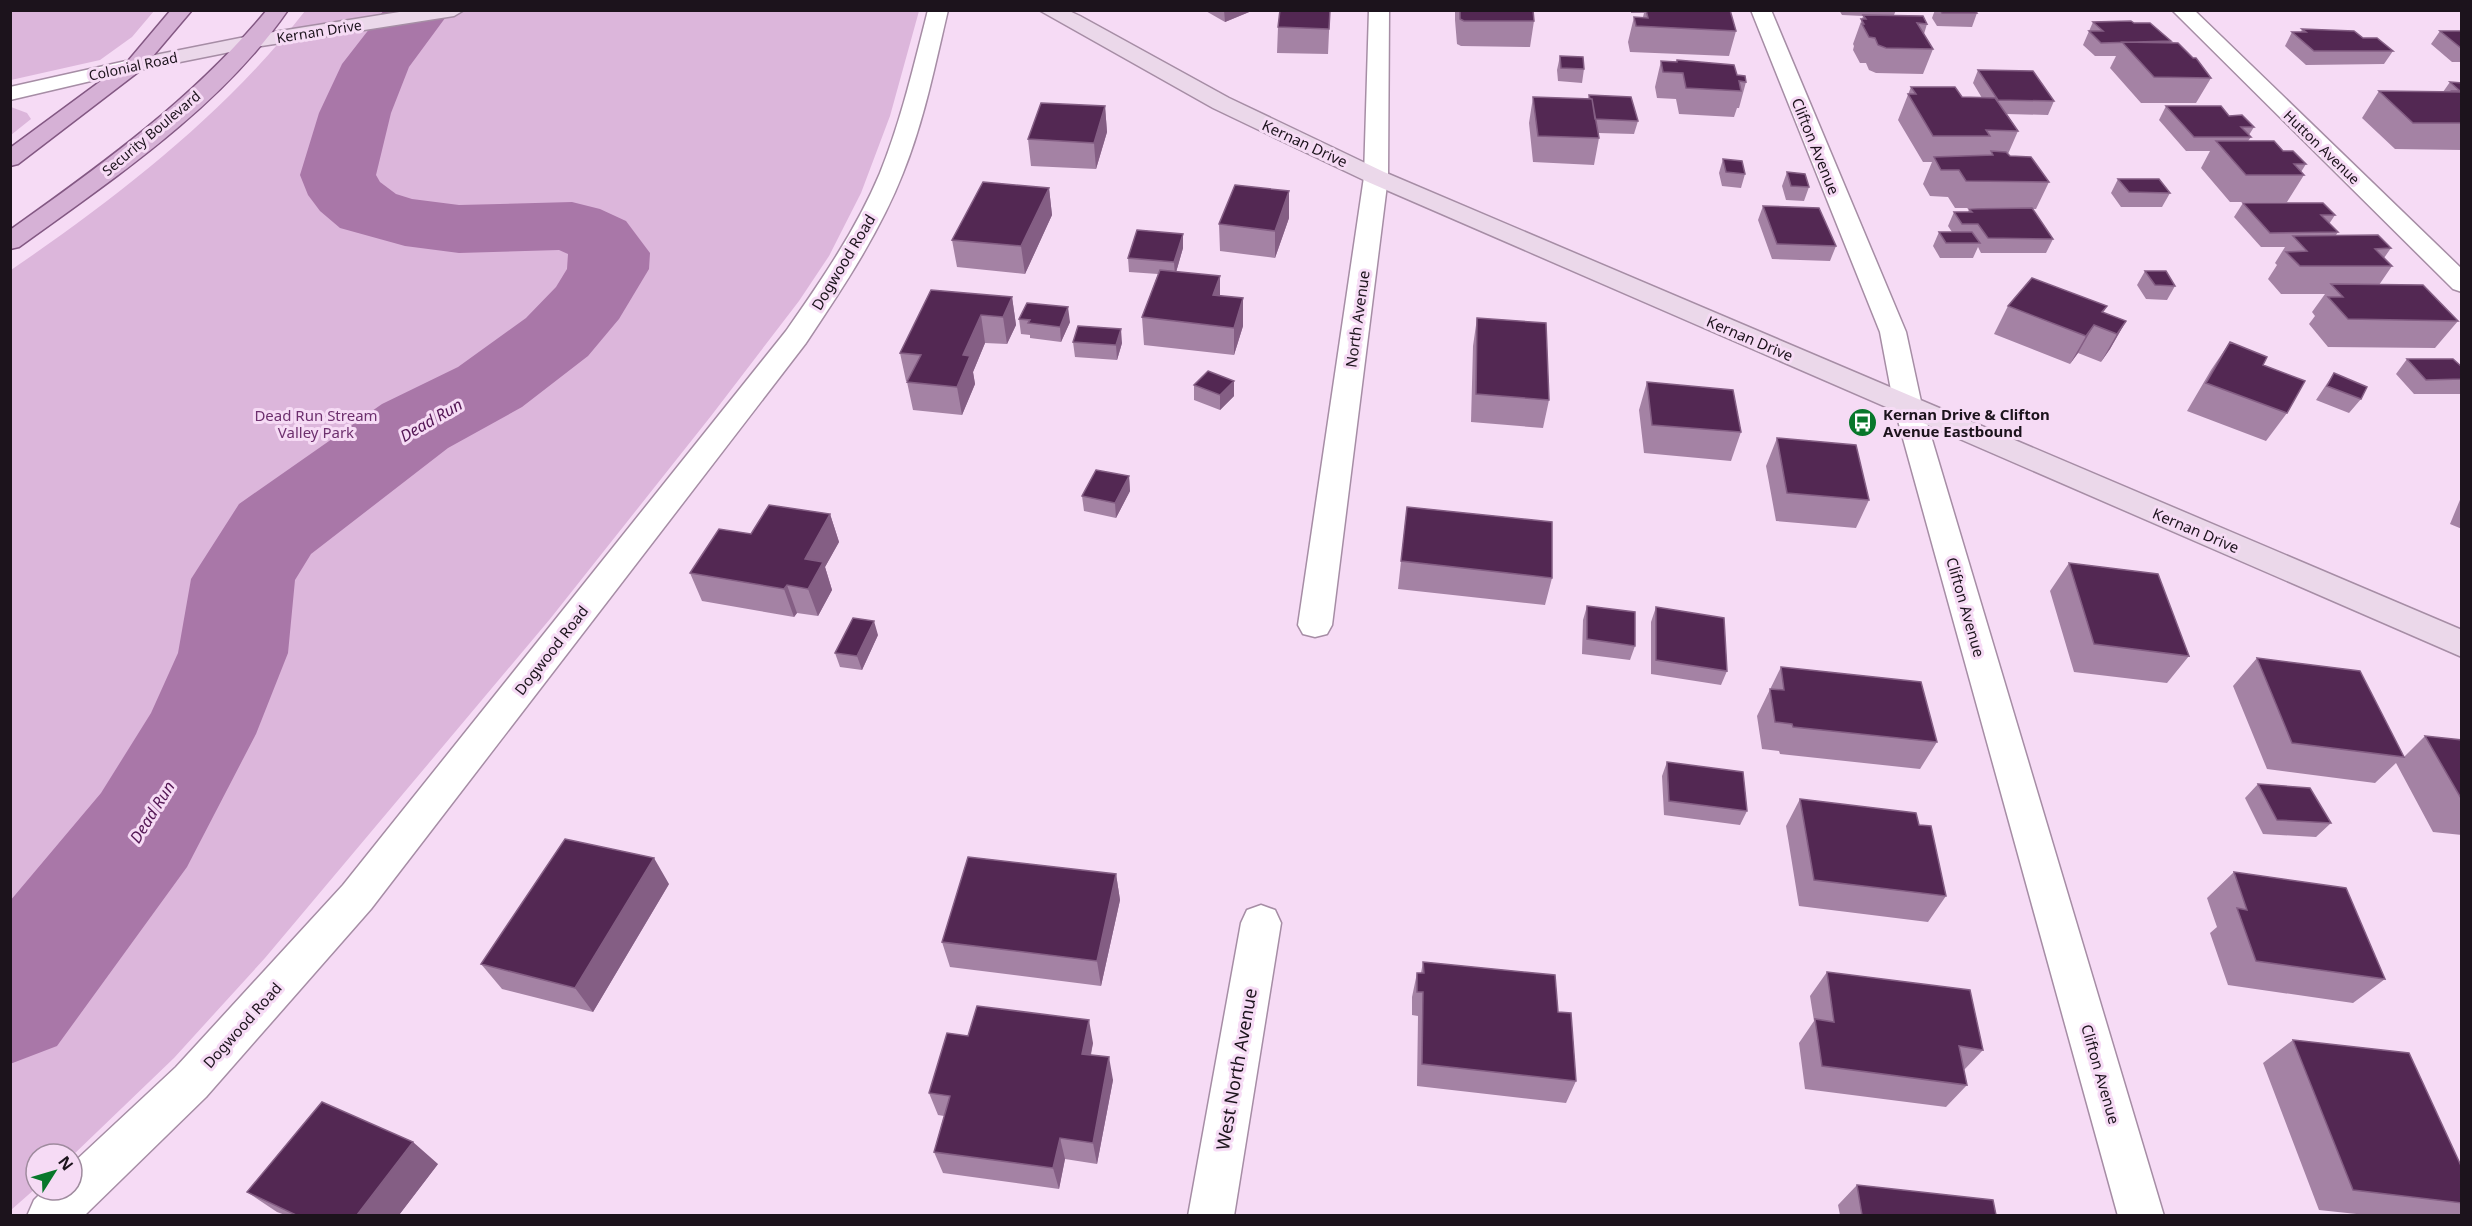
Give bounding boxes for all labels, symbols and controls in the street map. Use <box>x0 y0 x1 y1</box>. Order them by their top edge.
street label: Kernan Drive <box>275 15 363 47</box>
street label: Colonial Road <box>87 47 179 85</box>
street label: Security Boulevard <box>98 86 204 180</box>
street label: Clifton Avenue <box>1787 95 1845 197</box>
street label: Hutton Avenue <box>2280 106 2364 188</box>
street label: Kernan Drive <box>1259 115 1351 171</box>
street label: Dogwood Road <box>807 210 879 314</box>
street label: North Avenue <box>1340 269 1374 369</box>
street label: Kernan Drive <box>1704 311 1796 365</box>
water label: Dead Run <box>396 393 466 447</box>
place label: Kernan Drive & Clifton Avenue Eastbound <box>1883 404 2050 441</box>
park label: Dead Run Stream Valley Park <box>254 405 378 442</box>
bus stop icon: Kernan Drive & Clifton Avenue Eastbound <box>1846 407 1878 439</box>
street label: Kernan Drive <box>2150 503 2242 557</box>
street label: Clifton Avenue <box>1942 555 1990 659</box>
street label: Dogwood Road <box>510 601 592 699</box>
water label: Dead Run <box>124 777 180 847</box>
street label: Dogwood Road <box>198 978 286 1072</box>
street label: West North Avenue <box>1210 986 1262 1152</box>
street label: Clifton Avenue <box>2077 1022 2125 1126</box>
north arrow <box>24 1142 84 1202</box>
text: N <box>53 1151 79 1175</box>

